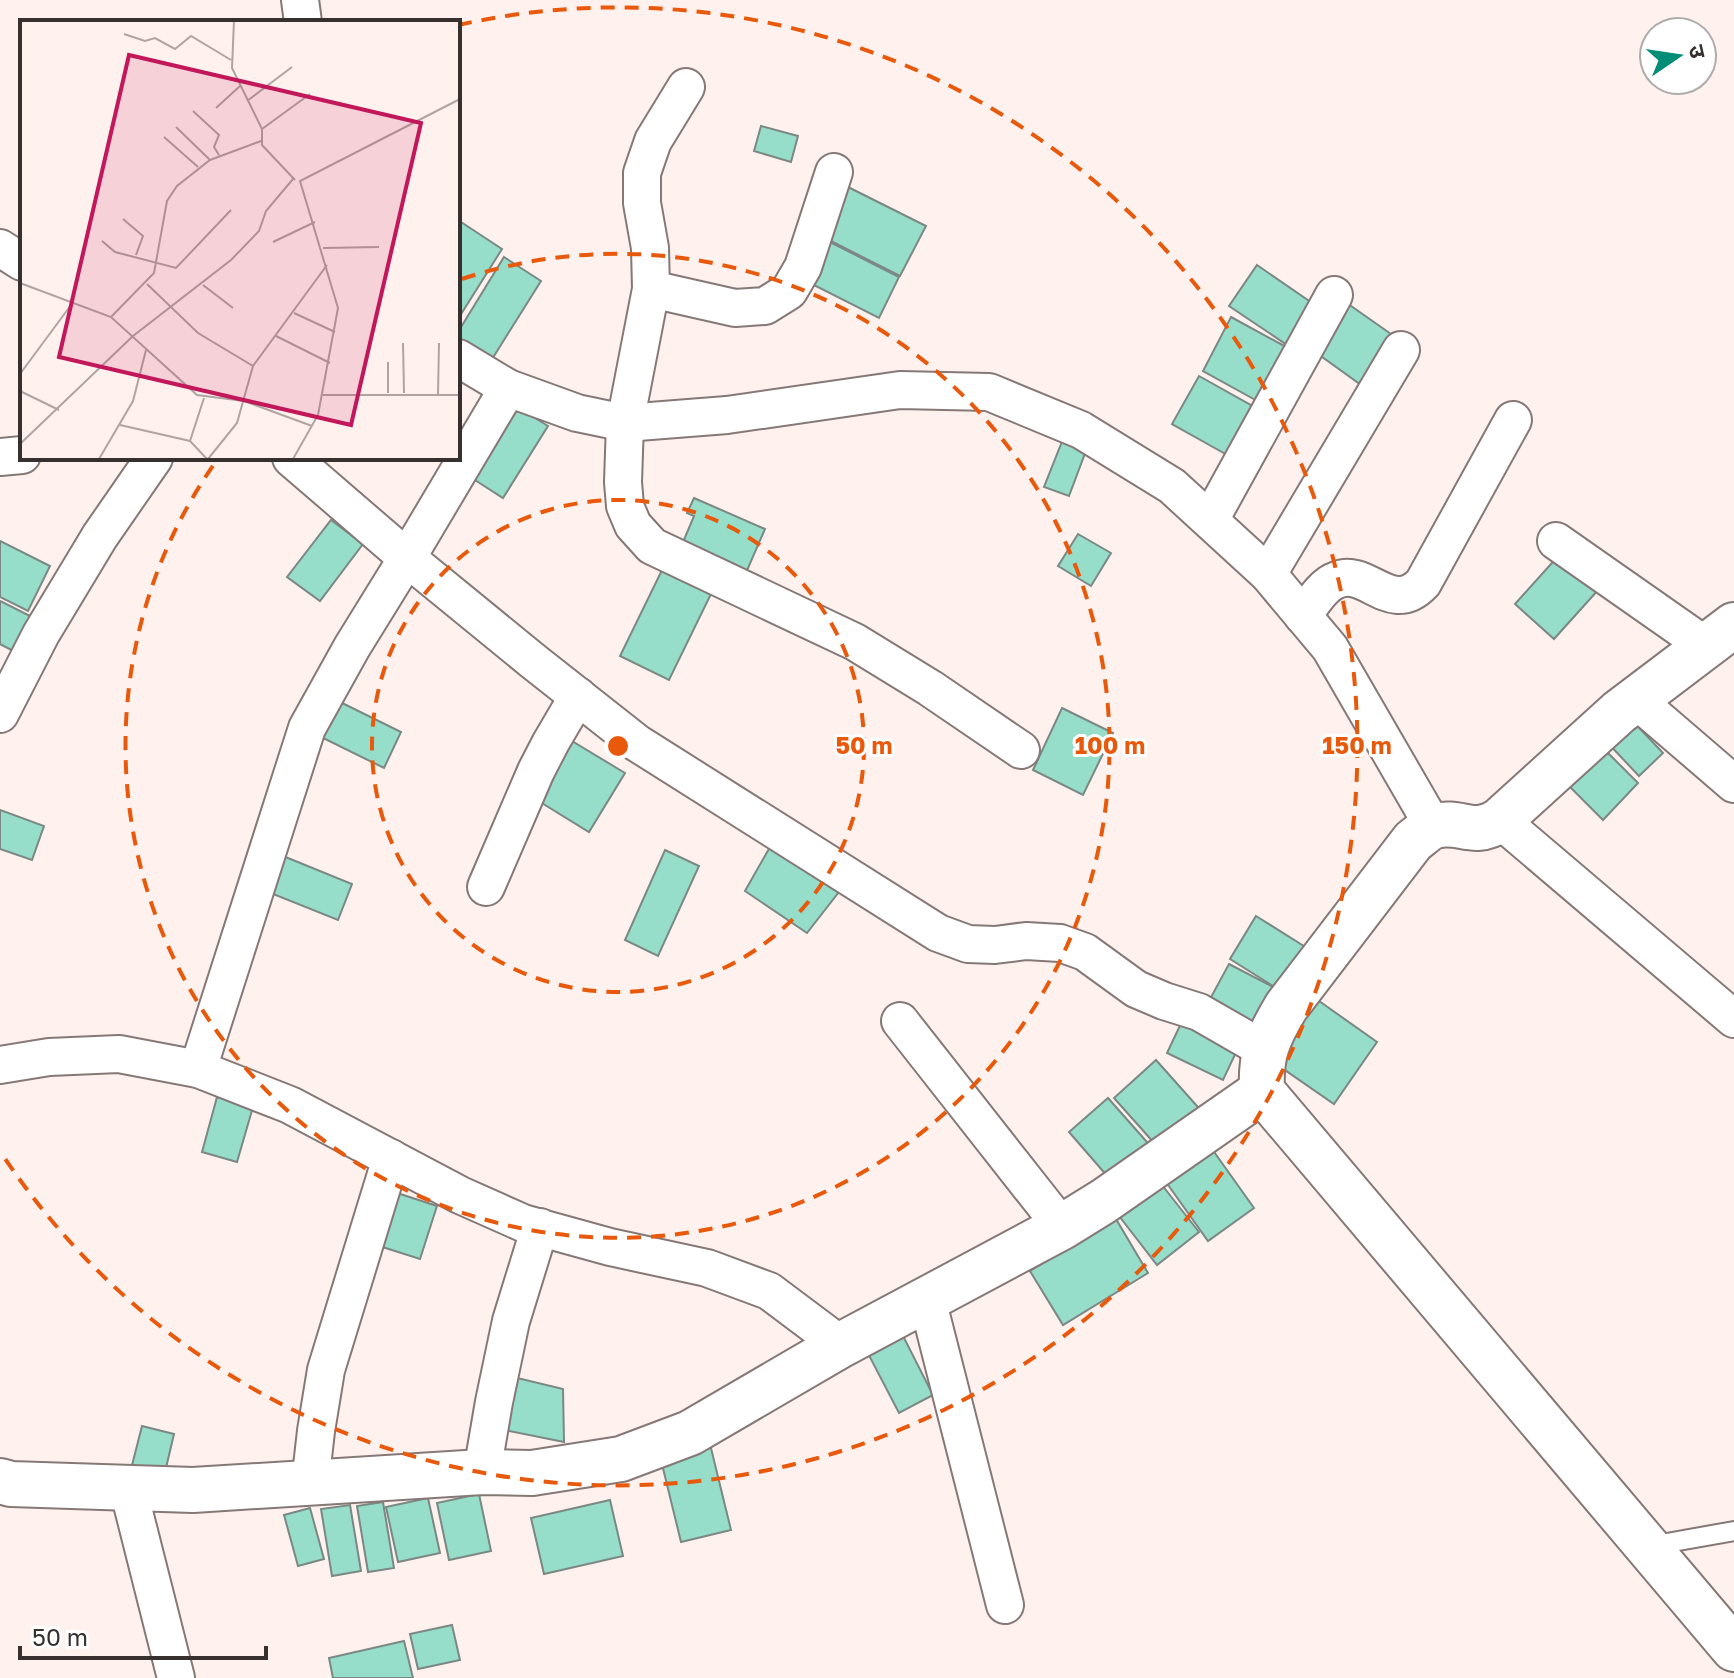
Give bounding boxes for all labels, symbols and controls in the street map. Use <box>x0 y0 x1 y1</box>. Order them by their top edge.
north arrow <box>1638 16 1718 96</box>
inset map <box>20 20 460 460</box>
text: उ <box>1683 42 1713 62</box>
text: 50 m <box>835 730 893 759</box>
text: 100 m <box>1075 730 1145 759</box>
text: 150 m <box>1322 730 1392 759</box>
centre of rings <box>604 732 632 760</box>
scale bar <box>20 1610 266 1660</box>
text: 50 m <box>32 1622 88 1651</box>

